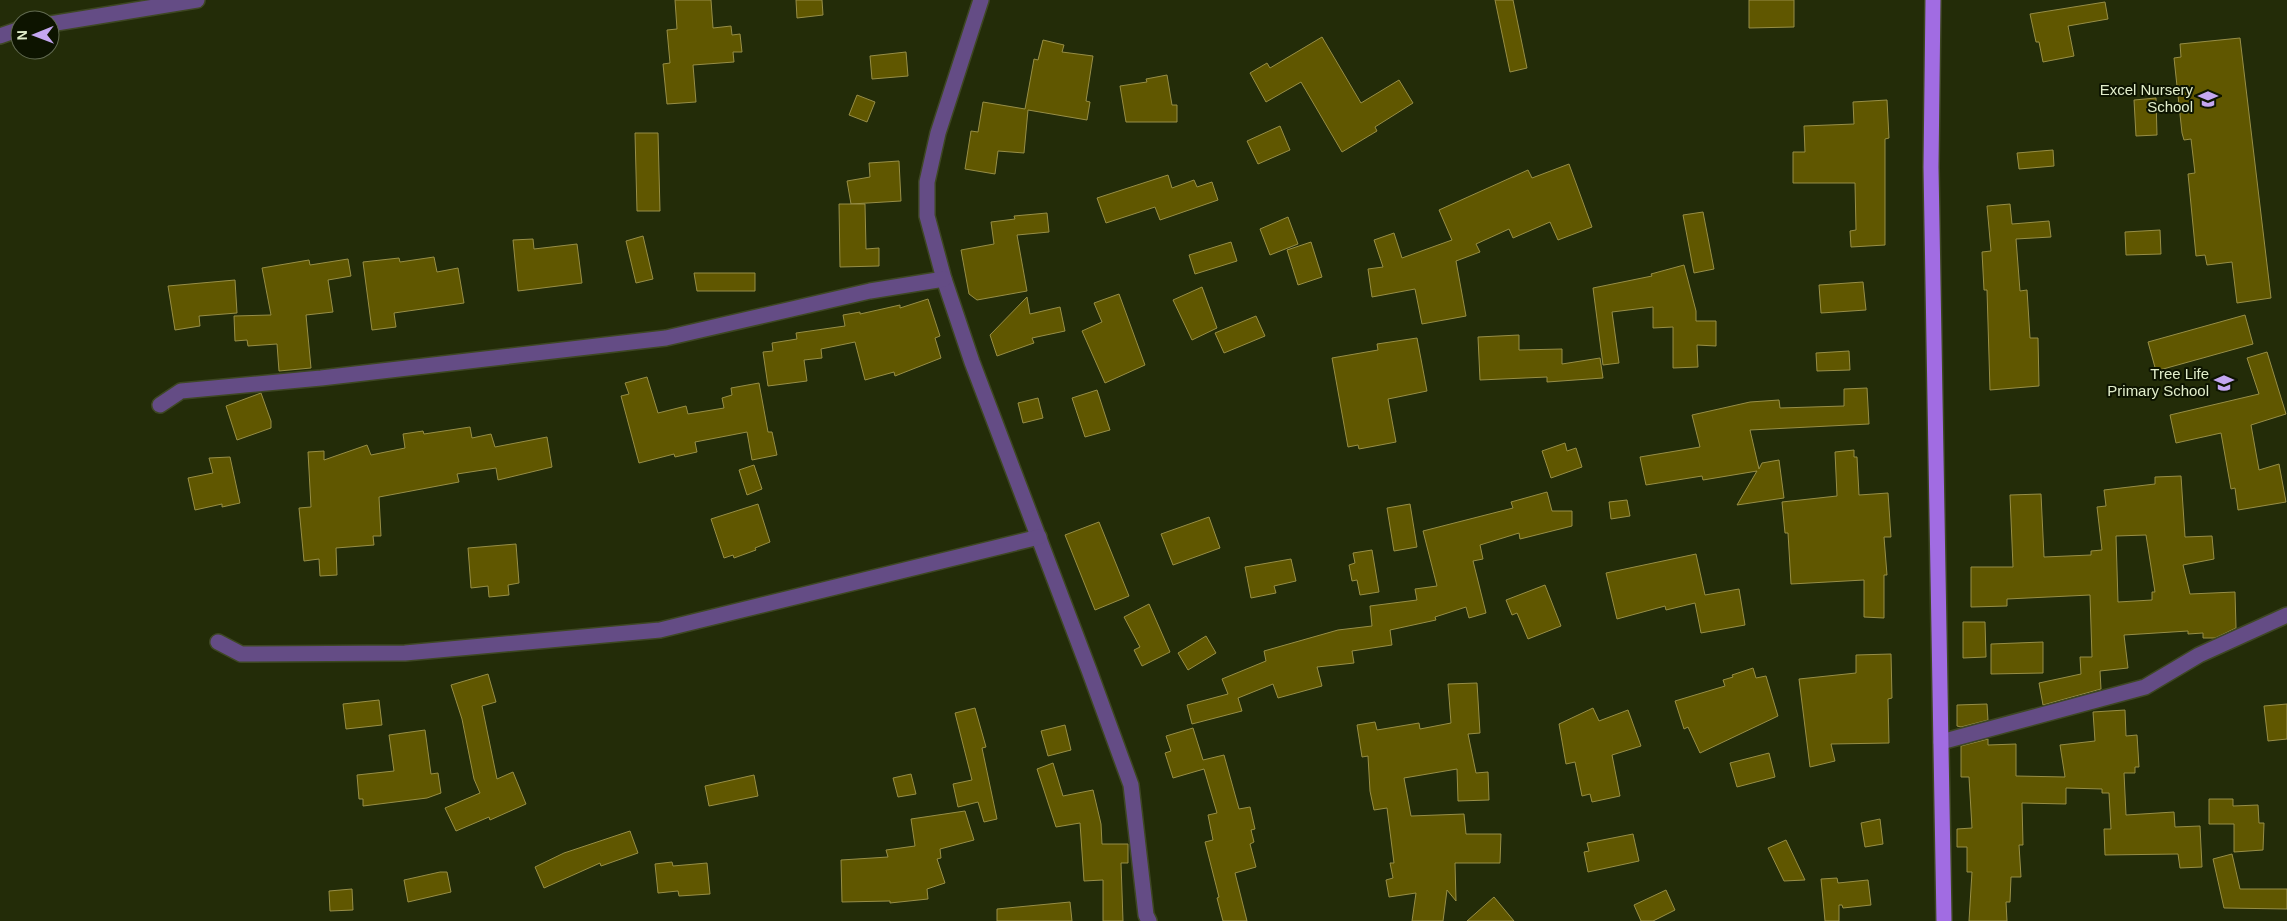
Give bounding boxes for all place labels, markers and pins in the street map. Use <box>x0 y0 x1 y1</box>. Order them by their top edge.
place label: Excel Nursery School <box>2100 81 2193 115</box>
school or university icon: Excel Nursery School <box>2197 88 2219 110</box>
place label: Tree Life Primary School <box>2107 365 2209 399</box>
school or university icon: Tree Life Primary School <box>2213 372 2235 394</box>

